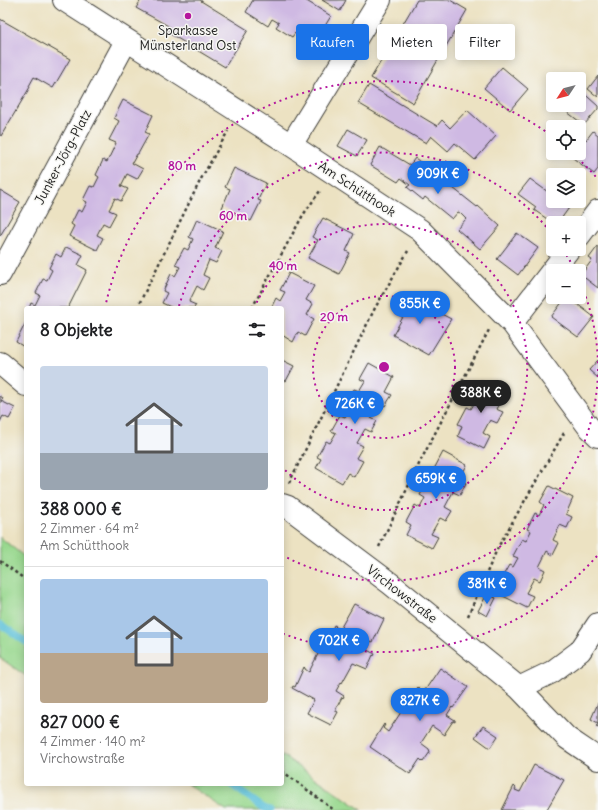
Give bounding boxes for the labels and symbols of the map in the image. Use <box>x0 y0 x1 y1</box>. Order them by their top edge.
marker: Sparkasse Münsterland Ost <box>183 11 193 21</box>
place label: Sparkasse Münsterland Ost <box>139 22 237 54</box>
north arrow <box>546 72 586 112</box>
street label: Junker-Jörg-Platz <box>31 107 95 207</box>
text: 80 m <box>168 158 197 173</box>
street label: Am Schütthook <box>315 158 399 221</box>
pin: 909K € <box>405 161 471 195</box>
text: 60 m <box>219 208 248 223</box>
text: 40 m <box>269 258 298 273</box>
pin: 855K € <box>387 291 453 325</box>
text: 20 m <box>320 309 348 324</box>
centre of rings <box>377 360 391 374</box>
pin: 388K € <box>448 380 514 414</box>
pin: 726K € <box>322 391 388 425</box>
pin: 659K € <box>403 466 469 500</box>
street label: Virchowstraße <box>363 561 441 627</box>
pin: 381K € <box>454 571 520 605</box>
pin: 702K € <box>306 628 372 662</box>
pin: 827K € <box>387 688 453 722</box>

